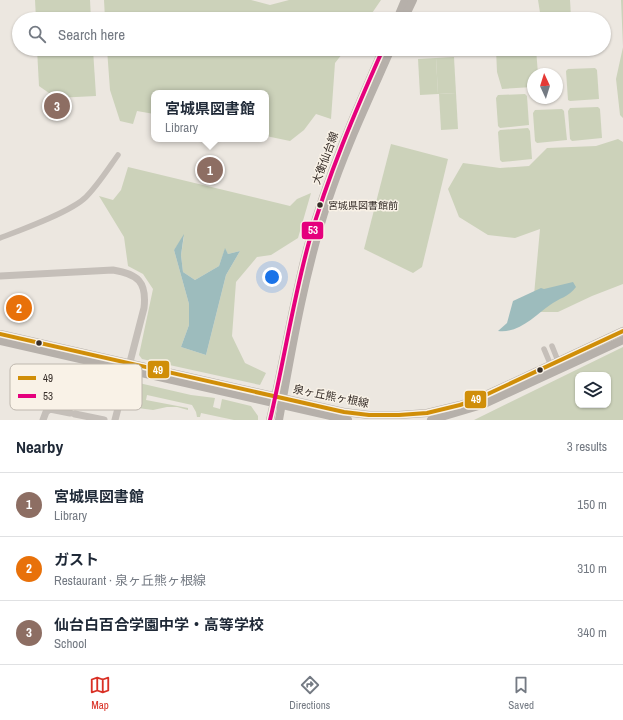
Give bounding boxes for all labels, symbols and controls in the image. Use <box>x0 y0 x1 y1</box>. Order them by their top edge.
search box <box>12 12 611 56</box>
icon: search <box>26 23 48 45</box>
text: Search here <box>58 24 125 45</box>
north arrow <box>527 68 563 104</box>
popup <box>151 90 269 142</box>
pin: 3 <box>44 91 70 121</box>
text: 宮城県図書館 <box>165 98 255 119</box>
text: Library <box>165 119 198 136</box>
street label: 大衡仙台線 <box>309 130 341 186</box>
pin: 1 <box>197 155 223 185</box>
place label: 宮城県図書館前 <box>328 199 398 212</box>
marker: 宮城県図書館前 <box>315 200 325 210</box>
line badge: 53 <box>301 221 324 240</box>
text: 53 <box>308 223 318 237</box>
your location <box>262 267 282 287</box>
pin: 2 <box>6 293 32 323</box>
unlabelled marker <box>34 338 44 348</box>
line badge: 49 <box>147 360 170 379</box>
text: 49 <box>153 363 163 377</box>
legend <box>10 364 142 410</box>
unlabelled marker <box>535 365 545 375</box>
text: 49 <box>43 371 53 385</box>
map controls <box>575 372 611 408</box>
button: layers <box>575 372 611 408</box>
street label: 泉ヶ丘熊ヶ根線 <box>292 382 370 410</box>
text: 53 <box>43 389 53 403</box>
line badge: 49 <box>464 390 487 409</box>
text: 49 <box>471 392 481 406</box>
text: Nearby <box>16 435 63 458</box>
text: 3 results <box>567 438 607 455</box>
text: 宮城県図書館 <box>54 486 144 507</box>
text: 1 <box>26 496 32 513</box>
text: 150 m <box>577 496 607 513</box>
text: Library <box>54 507 87 524</box>
text: ガスト <box>54 549 99 570</box>
text: 2 <box>26 560 32 577</box>
text: 310 m <box>577 560 607 577</box>
text: Restaurant · 泉ヶ丘熊ヶ根線 <box>54 572 206 589</box>
text: 仙台白百合学園中学・高等学校 <box>54 614 264 635</box>
text: 3 <box>26 624 32 641</box>
text: 340 m <box>577 624 607 641</box>
text: School <box>54 635 87 652</box>
tab: Map <box>89 674 111 712</box>
tab: Directions <box>289 674 330 712</box>
tab: Saved <box>508 674 534 712</box>

